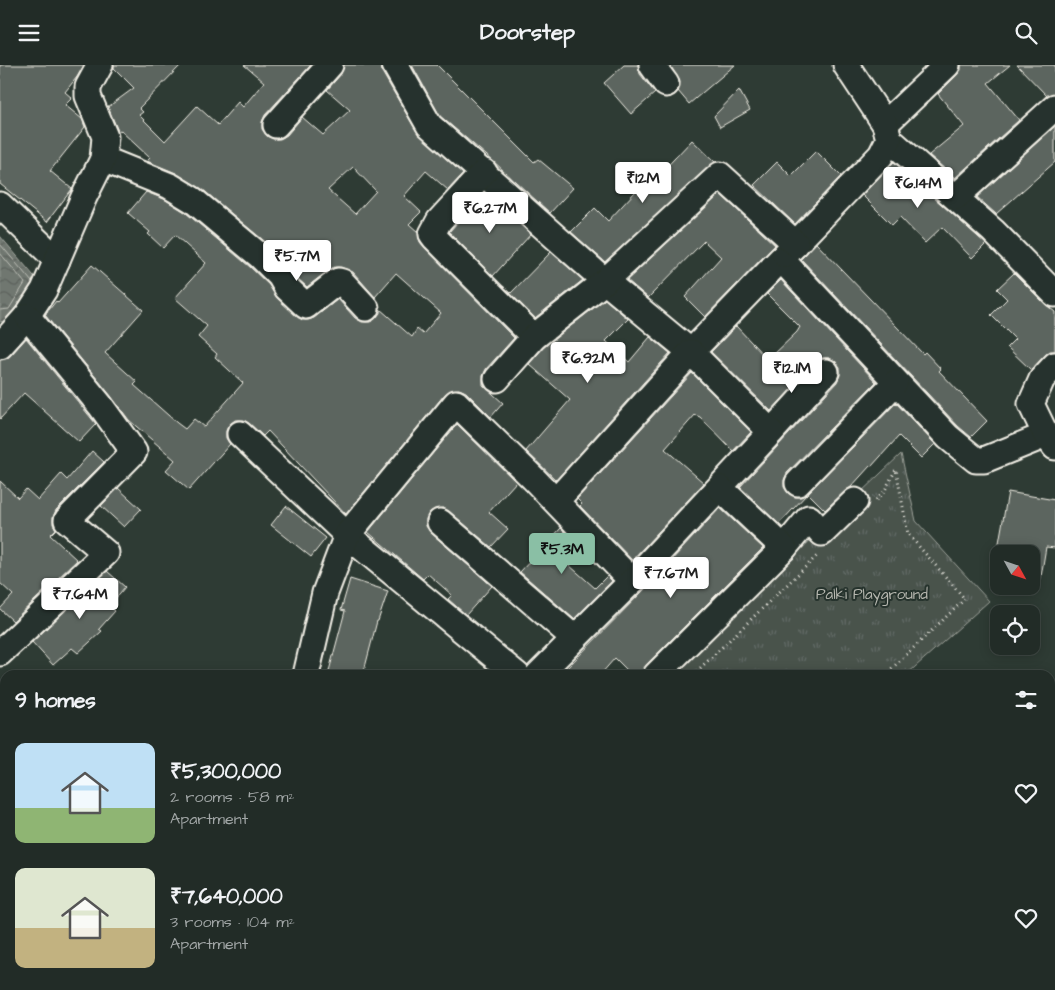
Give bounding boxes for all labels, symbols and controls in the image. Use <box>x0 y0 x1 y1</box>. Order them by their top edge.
text: Doorstep <box>480 17 575 48</box>
icon: menu <box>15 19 43 47</box>
icon: search <box>1012 19 1040 47</box>
pin: ₹12M <box>613 161 673 204</box>
text: ₹12M <box>626 167 660 189</box>
pin: ₹6.14M <box>877 167 959 209</box>
text: ₹6.14M <box>894 172 942 194</box>
pin: ₹6.27M <box>449 191 531 234</box>
text: ₹6.27M <box>463 197 517 219</box>
pin: ₹5.7M <box>262 239 332 282</box>
text: ₹5.7M <box>274 245 320 267</box>
pin: ₹6.92M <box>547 341 629 384</box>
text: ₹6.92M <box>562 347 614 369</box>
pin: ₹12.1M <box>751 351 833 394</box>
text: ₹12.1M <box>773 357 811 379</box>
pin: ₹5.3M <box>527 533 597 575</box>
text: ₹5.3M <box>540 538 584 560</box>
north arrow <box>990 545 1040 595</box>
map controls <box>990 545 1040 655</box>
pin: ₹7.67M <box>630 557 712 599</box>
text: ₹7.67M <box>644 562 698 584</box>
pin: ₹7.64M <box>39 577 121 620</box>
text: ₹7.64M <box>52 583 108 605</box>
park label: Palki Playground <box>816 584 928 606</box>
button: locate <box>990 605 1040 655</box>
text: 9 homes <box>15 686 96 715</box>
icon: filters <box>1012 686 1040 714</box>
text: ₹5,300,000 <box>170 757 281 786</box>
icon: home <box>55 763 115 823</box>
icon: heart <box>1012 779 1040 807</box>
text: 2 rooms · 58 m² <box>170 786 295 808</box>
text: Apartment <box>170 808 248 830</box>
text: ₹7,640,000 <box>170 882 283 911</box>
icon: home <box>55 888 115 948</box>
icon: heart <box>1012 904 1040 932</box>
text: 3 rooms · 104 m² <box>170 911 295 933</box>
text: Apartment <box>170 933 248 955</box>

